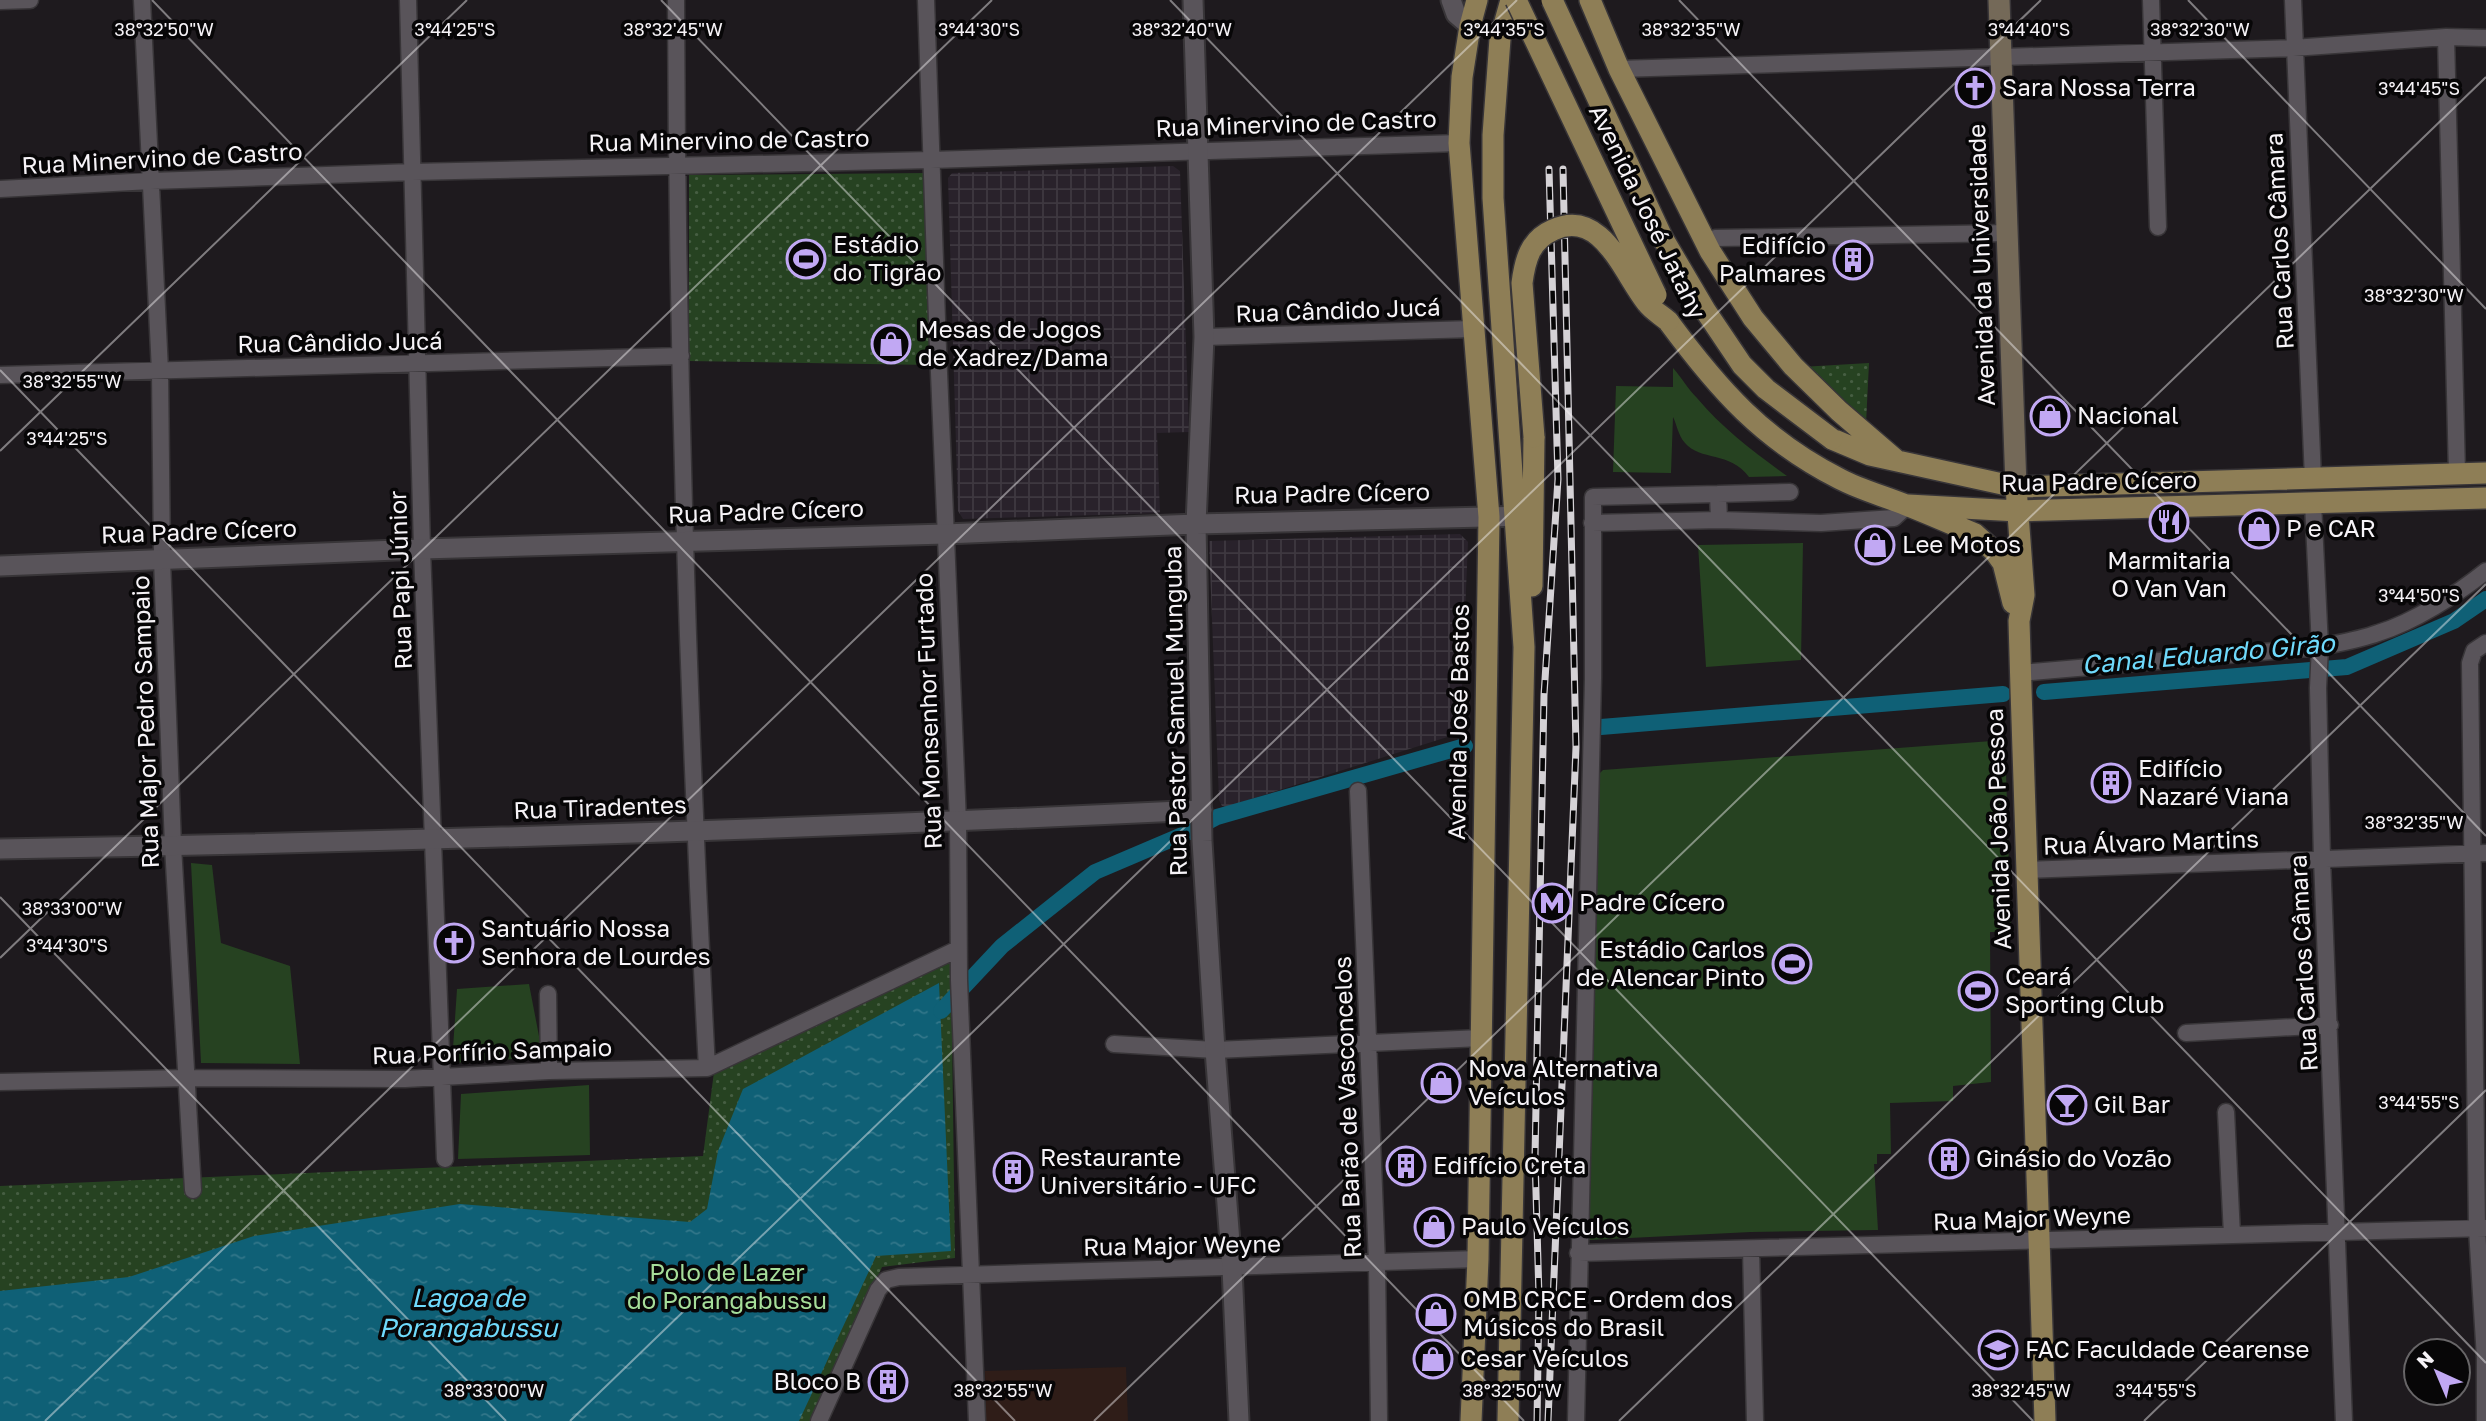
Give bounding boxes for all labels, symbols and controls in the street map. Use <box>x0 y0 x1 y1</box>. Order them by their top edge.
text: 38°32'50"W <box>114 18 214 40</box>
text: 3°44'25"S <box>414 18 496 40</box>
text: 38°32'45"W <box>623 18 723 40</box>
text: 3°44'30"S <box>938 18 1020 40</box>
text: 38°32'40"W <box>1132 18 1232 40</box>
text: 3°44'35"S <box>1463 18 1545 40</box>
text: 38°32'35"W <box>1641 18 1741 40</box>
text: 3°44'40"S <box>1988 18 2070 40</box>
text: 38°32'30"W <box>2150 18 2250 40</box>
church icon: Sara Nossa Terra <box>1954 67 1996 109</box>
place label: Sara Nossa Terra <box>2002 72 2196 101</box>
text: 3°44'45"S <box>2378 77 2460 99</box>
street label: Avenida José Jatahy <box>1584 99 1713 323</box>
street label: Rua Minervino de Castro <box>1155 103 1437 142</box>
street label: Rua Minervino de Castro <box>588 123 870 156</box>
street label: Avenida da Universidade <box>1961 123 2000 407</box>
street label: Rua Carlos Câmara <box>2258 132 2299 350</box>
street label: Rua Minervino de Castro <box>21 136 303 179</box>
place label: Estádio do Tigrão <box>833 229 941 286</box>
place label: Edifício Palmares <box>1719 230 1826 287</box>
sports icon: Estádio do Tigrão <box>785 238 827 280</box>
building icon: Edifício Palmares <box>1832 239 1874 281</box>
text: 38°32'30"W <box>2364 284 2464 306</box>
street label: Rua Cândido Jucá <box>1235 291 1441 328</box>
place label: Mesas de Jogos de Xadrez/Dama <box>918 314 1109 371</box>
shop icon: Mesas de Jogos de Xadrez/Dama <box>870 323 912 365</box>
street label: Rua Cândido Jucá <box>237 325 443 358</box>
text: 38°32'55"W <box>23 370 122 392</box>
shop icon: Nacional <box>2029 395 2071 437</box>
place label: Nacional <box>2077 400 2179 429</box>
text: 3°44'25"S <box>26 427 108 449</box>
street label: Rua Padre Cícero <box>2001 464 2197 497</box>
street label: Rua Padre Cícero <box>1234 476 1430 509</box>
street label: Rua Papi Júnior <box>382 490 417 670</box>
street label: Rua Padre Cícero <box>667 493 864 528</box>
restaurant icon: Marmitaria O Van Van <box>2148 501 2190 543</box>
shop icon: P e CAR <box>2238 508 2280 550</box>
street label: Rua Padre Cícero <box>100 513 297 548</box>
place label: P e CAR <box>2286 513 2376 542</box>
shop icon: Lee Motos <box>1854 524 1896 566</box>
place label: Lee Motos <box>1902 529 2021 558</box>
street label: Rua Pastor Samuel Munguba <box>1157 545 1192 877</box>
place label: Marmitaria O Van Van <box>2107 545 2231 602</box>
street label: Rua Monsenhor Furtado <box>908 572 947 850</box>
street label: Rua Major Pedro Sampaio <box>125 575 164 869</box>
text: 3°44'50"S <box>2378 584 2460 606</box>
street label: Avenida José Bastos <box>1441 603 1474 840</box>
water label: Canal Eduardo Girão <box>2080 627 2337 680</box>
street label: Avenida João Pessoa <box>1979 708 2016 950</box>
place label: Edifício Nazaré Viana <box>2138 753 2289 810</box>
building icon: Edifício Nazaré Viana <box>2090 762 2132 804</box>
street label: Rua Tiradentes <box>513 789 687 824</box>
text: 38°32'35"W <box>2364 811 2464 833</box>
street label: Rua Álvaro Martins <box>2042 823 2259 860</box>
street label: Rua Carlos Câmara <box>2282 854 2323 1072</box>
metro station icon: Padre Cícero <box>1531 882 1573 924</box>
place label: Padre Cícero <box>1579 887 1725 916</box>
text: 38°33'00"W <box>22 897 122 919</box>
place label: Santuário Nossa Senhora de Lourdes <box>481 913 710 970</box>
church icon: Santuário Nossa Senhora de Lourdes <box>433 922 475 964</box>
text: 3°44'30"S <box>26 934 108 956</box>
place label: Estádio Carlos de Alencar Pinto <box>1576 934 1765 991</box>
sports icon: Estádio Carlos de Alencar Pinto <box>1771 943 1813 985</box>
street label: Rua Barão de Vasconcelos <box>1327 956 1366 1258</box>
place label: Ceará Sporting Club <box>2005 961 2164 1018</box>
sports icon: Ceará Sporting Club <box>1957 970 1999 1012</box>
street label: Rua Porfírio Sampaio <box>371 1032 613 1069</box>
place label: Nova Alternativa Veículos <box>1468 1053 1659 1110</box>
shop icon: Nova Alternativa Veículos <box>1420 1062 1462 1104</box>
bar icon: Gil Bar <box>2046 1084 2088 1126</box>
place label: Gil Bar <box>2094 1089 2170 1118</box>
text: 3°44'55"S <box>2378 1091 2460 1113</box>
building icon: Ginásio do Vozão <box>1928 1138 1970 1180</box>
place label: Restaurante Universitário - UFC <box>1040 1142 1257 1199</box>
place label: Ginásio do Vozão <box>1976 1143 2172 1172</box>
building icon: Edifício Creta <box>1385 1145 1427 1187</box>
place label: Edifício Creta <box>1433 1150 1586 1179</box>
building icon: Restaurante Universitário - UFC <box>992 1151 1034 1193</box>
street label: Rua Major Weyne <box>1933 1200 2131 1235</box>
shop icon: Paulo Veículos <box>1413 1206 1455 1248</box>
place label: Paulo Veículos <box>1461 1211 1630 1240</box>
street label: Rua Major Weyne <box>1083 1228 1281 1261</box>
park label: Polo de Lazer do Porangabussu <box>627 1257 827 1314</box>
water label: Lagoa de Porangabussu <box>379 1282 560 1343</box>
place label: OMB CRCE - Ordem dos Músicos do Brasil <box>1463 1284 1733 1341</box>
shop icon: OMB CRCE - Ordem dos Músicos do Brasil <box>1415 1293 1457 1335</box>
school or university icon: FAC Faculdade Cearense <box>1977 1329 2019 1371</box>
place label: FAC Faculdade Cearense <box>2025 1334 2309 1363</box>
north arrow <box>2402 1337 2472 1407</box>
shop icon: Cesar Veículos <box>1412 1338 1454 1380</box>
place label: Cesar Veículos <box>1460 1343 1629 1372</box>
text: N <box>2412 1346 2438 1373</box>
building icon: Bloco B <box>867 1361 909 1403</box>
place label: Bloco B <box>774 1366 861 1395</box>
text: 38°33'00"W <box>444 1379 544 1401</box>
text: 38°32'55"W <box>954 1379 1053 1401</box>
text: 38°32'50"W <box>1462 1379 1562 1401</box>
text: 38°32'45"W <box>1971 1379 2071 1401</box>
text: 3°44'55"S <box>2115 1379 2197 1401</box>

